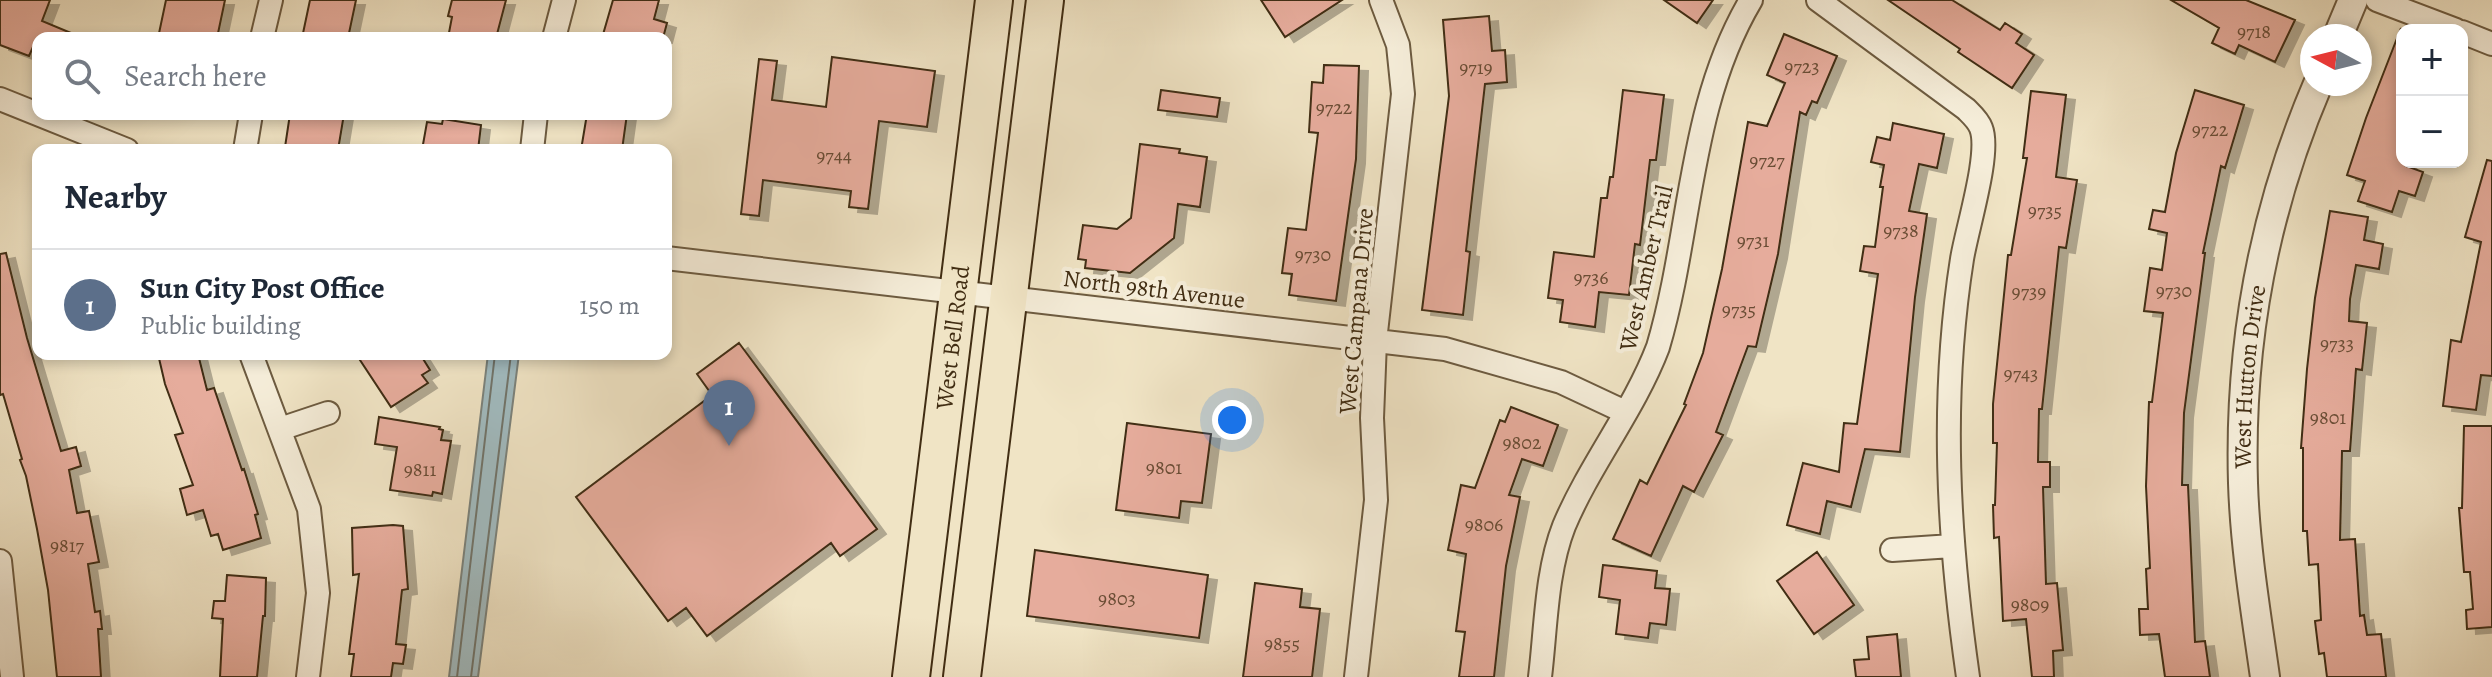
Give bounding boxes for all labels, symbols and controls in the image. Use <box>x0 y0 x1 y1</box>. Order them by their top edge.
house number: 9718 <box>2237 18 2271 45</box>
north arrow <box>2300 24 2372 96</box>
map controls <box>2396 24 2468 168</box>
button: + <box>2396 24 2468 96</box>
search box <box>32 32 672 120</box>
house number: 9723 <box>1784 53 1820 80</box>
icon: search <box>60 54 104 98</box>
house number: 9719 <box>1459 54 1493 81</box>
text: Search here <box>124 56 267 96</box>
house number: 9722 <box>1316 94 1353 121</box>
button: − <box>2396 96 2468 168</box>
house number: 9722 <box>2192 116 2229 143</box>
house number: 9744 <box>816 142 852 169</box>
house number: 9727 <box>1749 147 1785 174</box>
text: Nearby <box>64 173 167 220</box>
street label: West Amber Trail <box>1611 182 1681 355</box>
house number: 9735 <box>2028 197 2062 224</box>
street label: West Campana Drive <box>1331 207 1381 416</box>
house number: 9738 <box>1883 217 1919 244</box>
house number: 9731 <box>1737 227 1769 254</box>
house number: 9730 <box>1295 241 1331 268</box>
street label: North 98th Avenue <box>1061 262 1247 316</box>
street label: West Bell Road <box>928 264 977 412</box>
house number: 9736 <box>1573 264 1609 291</box>
text: Sun City Post Office <box>140 268 385 308</box>
house number: 9730 <box>2156 277 2192 304</box>
house number: 9739 <box>2012 278 2046 305</box>
street label: West Hutton Drive <box>2227 282 2273 470</box>
text: 1 <box>85 288 95 323</box>
text: 150 m <box>579 288 640 323</box>
house number: 9735 <box>1722 296 1756 323</box>
text: Public building <box>140 308 301 343</box>
house number: 9733 <box>2320 330 2354 357</box>
house number: 9743 <box>2004 360 2038 387</box>
pin: 1 <box>703 380 755 446</box>
your location <box>1212 400 1252 440</box>
house number: 9801 <box>2310 404 2346 431</box>
house number: 9802 <box>1503 429 1542 456</box>
house number: 9801 <box>1146 454 1182 481</box>
house number: 9811 <box>404 456 436 483</box>
house number: 9806 <box>1465 511 1503 538</box>
house number: 9817 <box>50 532 85 559</box>
house number: 9803 <box>1098 585 1136 612</box>
house number: 9809 <box>2011 591 2049 618</box>
house number: 9855 <box>1264 630 1300 657</box>

